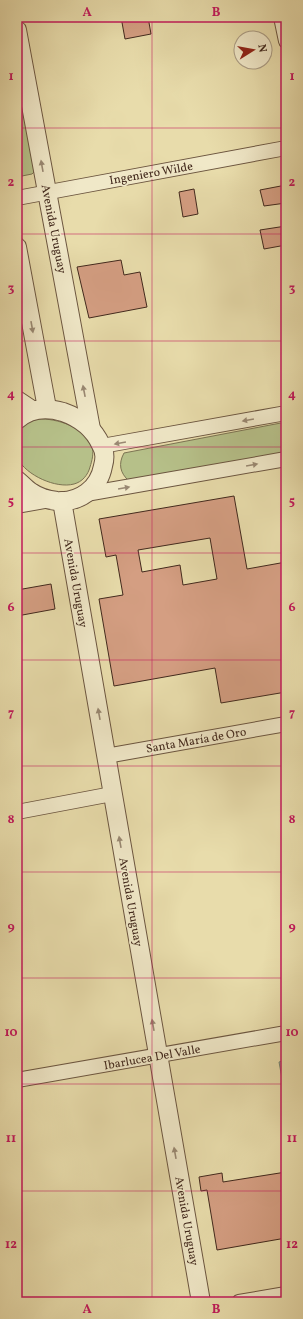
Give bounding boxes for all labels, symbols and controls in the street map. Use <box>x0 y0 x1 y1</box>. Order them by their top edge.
text: A <box>82 4 92 22</box>
text: B <box>212 4 221 22</box>
north arrow <box>233 30 273 70</box>
text: N <box>253 43 269 54</box>
text: 1 <box>8 68 14 86</box>
text: 1 <box>289 68 295 86</box>
street label: Ingeniero Wilde <box>108 159 194 189</box>
one-way arrow <box>39 160 45 173</box>
text: 2 <box>8 174 15 192</box>
text: 2 <box>289 174 296 192</box>
street label: Avenida Uruguay <box>37 183 70 276</box>
text: 3 <box>8 280 15 298</box>
text: 3 <box>289 280 296 298</box>
one-way arrow <box>29 321 35 333</box>
one-way arrow <box>81 384 87 397</box>
text: 4 <box>7 386 15 404</box>
text: 4 <box>288 386 296 404</box>
one-way arrow <box>242 417 254 423</box>
one-way arrow <box>114 440 126 446</box>
one-way arrow <box>246 462 258 468</box>
one-way arrow <box>118 484 130 490</box>
text: 5 <box>8 493 14 511</box>
text: 5 <box>289 493 295 511</box>
street label: Avenida Uruguay <box>59 537 91 630</box>
text: 6 <box>7 599 15 617</box>
text: 6 <box>288 599 296 617</box>
text: 7 <box>8 705 14 723</box>
text: 7 <box>289 705 295 723</box>
one-way arrow <box>95 708 101 720</box>
street label: Santa María de Oro <box>145 724 248 758</box>
text: 8 <box>7 811 15 829</box>
text: 8 <box>288 811 296 829</box>
one-way arrow <box>117 836 123 848</box>
street label: Avenida Uruguay <box>114 856 146 949</box>
text: 9 <box>7 918 15 936</box>
text: 9 <box>288 918 296 936</box>
one-way arrow <box>149 1019 155 1031</box>
text: 10 <box>4 1024 18 1042</box>
text: 10 <box>285 1024 299 1042</box>
street label: Ibarlucea Del Valle <box>103 1042 202 1074</box>
text: 11 <box>6 1130 16 1148</box>
text: 11 <box>287 1130 297 1148</box>
one-way arrow <box>172 1147 178 1159</box>
street label: Avenida Uruguay <box>170 1175 202 1268</box>
text: 12 <box>5 1236 17 1254</box>
text: 12 <box>286 1236 298 1254</box>
text: A <box>82 1301 92 1319</box>
text: B <box>212 1301 221 1319</box>

